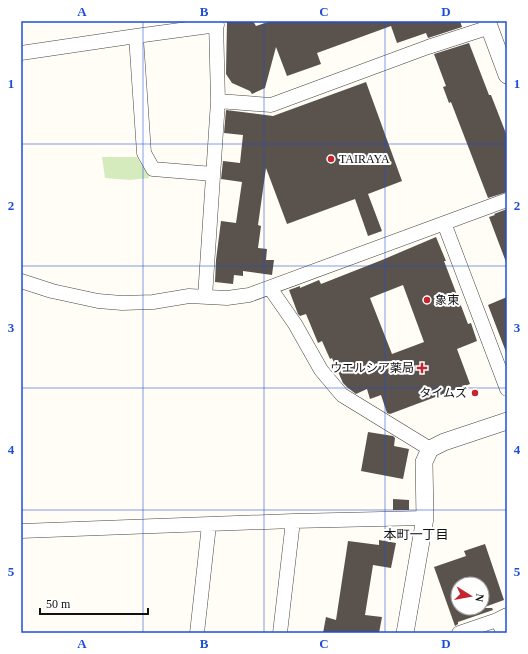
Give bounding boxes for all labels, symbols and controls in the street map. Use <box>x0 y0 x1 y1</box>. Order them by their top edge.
text: A <box>77 4 87 19</box>
text: B <box>200 4 209 19</box>
text: C <box>319 4 329 19</box>
text: D <box>441 4 451 19</box>
text: 1 <box>8 76 14 91</box>
text: 1 <box>514 76 520 91</box>
place label: TAIRAYA <box>339 152 390 166</box>
marker: TAIRAYA <box>326 154 336 164</box>
text: 2 <box>8 198 14 213</box>
text: 2 <box>514 198 520 213</box>
place label: 象東 <box>435 293 459 307</box>
marker: 象東 <box>422 295 432 305</box>
text: 3 <box>8 320 15 335</box>
text: 3 <box>514 320 521 335</box>
place label: ウエルシア薬局 <box>330 361 414 375</box>
marker: ウエルシア薬局 <box>417 363 427 373</box>
place label: タイムズ <box>419 386 467 400</box>
marker: タイムズ <box>470 388 480 398</box>
text: 4 <box>8 442 15 457</box>
text: 4 <box>514 442 521 457</box>
district label: 本町一丁目 <box>383 527 449 542</box>
text: 5 <box>8 564 15 579</box>
text: 5 <box>514 564 521 579</box>
north arrow <box>450 576 490 616</box>
scale bar <box>40 590 148 616</box>
text: N <box>473 593 486 603</box>
text: 50 m <box>46 597 71 611</box>
text: A <box>77 636 87 651</box>
text: B <box>200 636 209 651</box>
text: C <box>319 636 329 651</box>
text: D <box>441 636 451 651</box>

